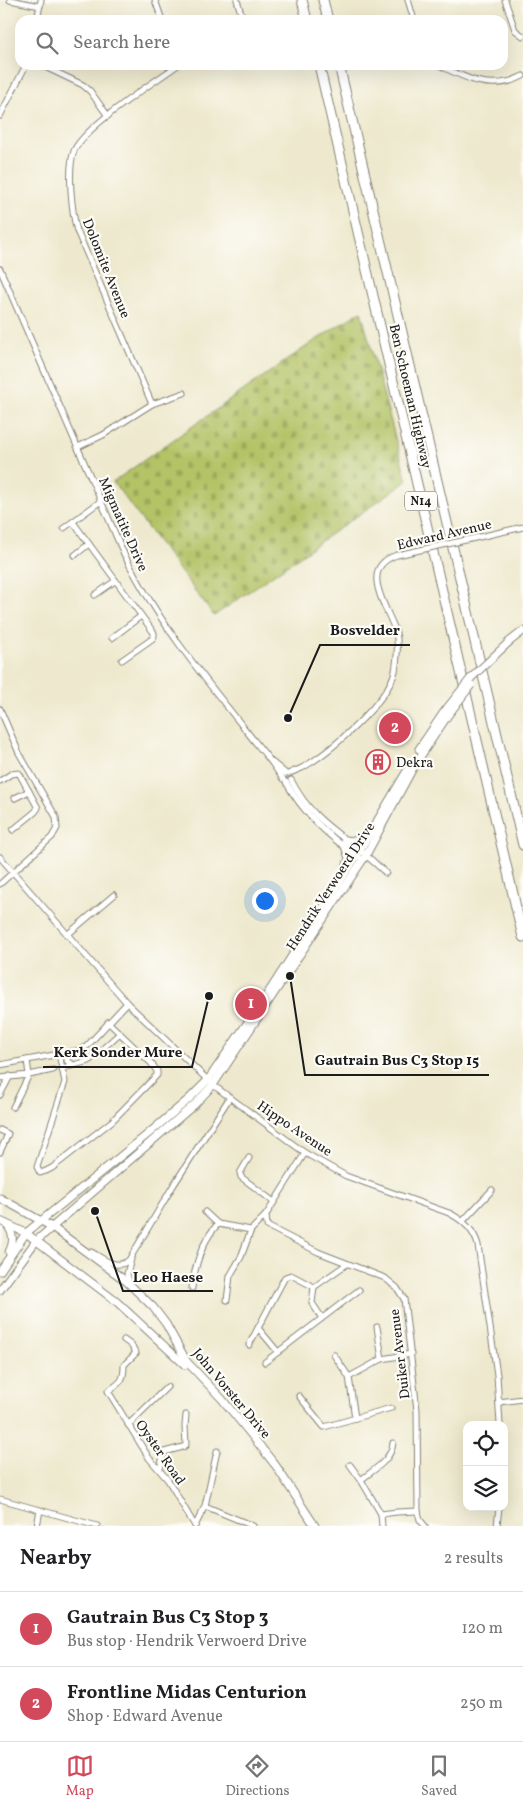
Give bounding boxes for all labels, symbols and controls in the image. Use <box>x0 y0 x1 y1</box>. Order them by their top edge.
search box <box>15 15 508 70</box>
icon: search <box>33 29 61 57</box>
text: Search here <box>73 30 170 56</box>
street label: Dolomite Avenue <box>77 216 134 321</box>
street label: Ben Schoeman Highway <box>384 322 436 471</box>
street label: Migmatite Drive <box>93 475 152 575</box>
road number: N14 <box>405 492 437 511</box>
street label: Edward Avenue <box>395 515 494 556</box>
callout: Bosvelder <box>320 615 410 645</box>
text: Bosvelder <box>330 621 400 642</box>
pin: 2 <box>379 709 411 747</box>
building icon: Dekra <box>365 749 391 775</box>
place label: Dekra <box>396 754 433 773</box>
street label: Hendrik Verwoerd Drive <box>282 819 380 955</box>
your location <box>252 888 278 914</box>
pin: 1 <box>235 985 267 1023</box>
callout: Kerk Sonder Mure <box>43 1037 192 1067</box>
text: Kerk Sonder Mure <box>54 1043 183 1064</box>
callout: Gautrain Bus C3 Stop 15 <box>305 1045 489 1075</box>
text: Gautrain Bus C3 Stop 15 <box>315 1051 479 1072</box>
street label: Hippo Avenue <box>253 1097 336 1162</box>
callout: Leo Haese <box>123 1261 213 1291</box>
text: Leo Haese <box>133 1268 204 1289</box>
street label: Duiker Avenue <box>385 1307 415 1400</box>
street label: John Vorster Drive <box>187 1345 275 1444</box>
street label: Oyster Road <box>130 1416 189 1489</box>
map controls <box>463 1421 508 1511</box>
button: locate <box>463 1421 508 1466</box>
button: layers <box>463 1466 508 1511</box>
text: Nearby <box>20 1544 91 1573</box>
text: 2 results <box>444 1548 503 1570</box>
text: Gautrain Bus C3 Stop 3 <box>67 1605 268 1631</box>
text: 1 <box>33 1618 39 1640</box>
text: 120 m <box>461 1618 503 1640</box>
text: Bus stop · Hendrik Verwoerd Drive <box>67 1631 307 1653</box>
text: Frontline Midas Centurion <box>67 1680 307 1706</box>
text: 2 <box>32 1693 40 1715</box>
text: 250 m <box>460 1693 503 1715</box>
text: Shop · Edward Avenue <box>67 1706 223 1728</box>
tab: Map <box>66 1752 94 1801</box>
tab: Directions <box>225 1752 290 1801</box>
tab: Saved <box>421 1752 457 1801</box>

